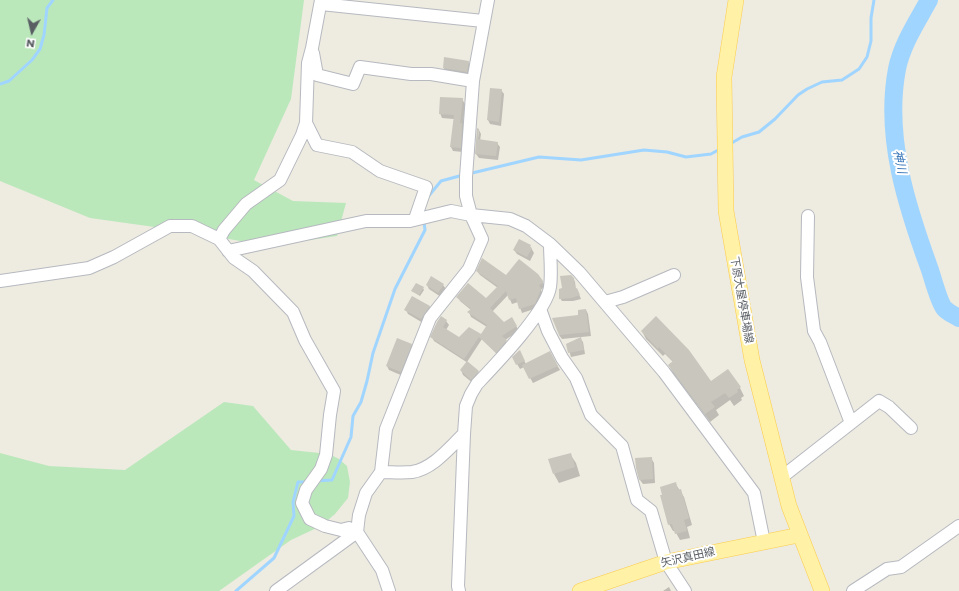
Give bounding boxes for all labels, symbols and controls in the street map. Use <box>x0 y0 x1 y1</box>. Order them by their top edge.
north arrow <box>12 12 52 52</box>
text: N <box>25 35 36 52</box>
water label: 神川 <box>889 149 909 175</box>
street label: 下原大屋停車場線 <box>727 256 755 344</box>
street label: 矢沢真田線 <box>660 545 716 571</box>

